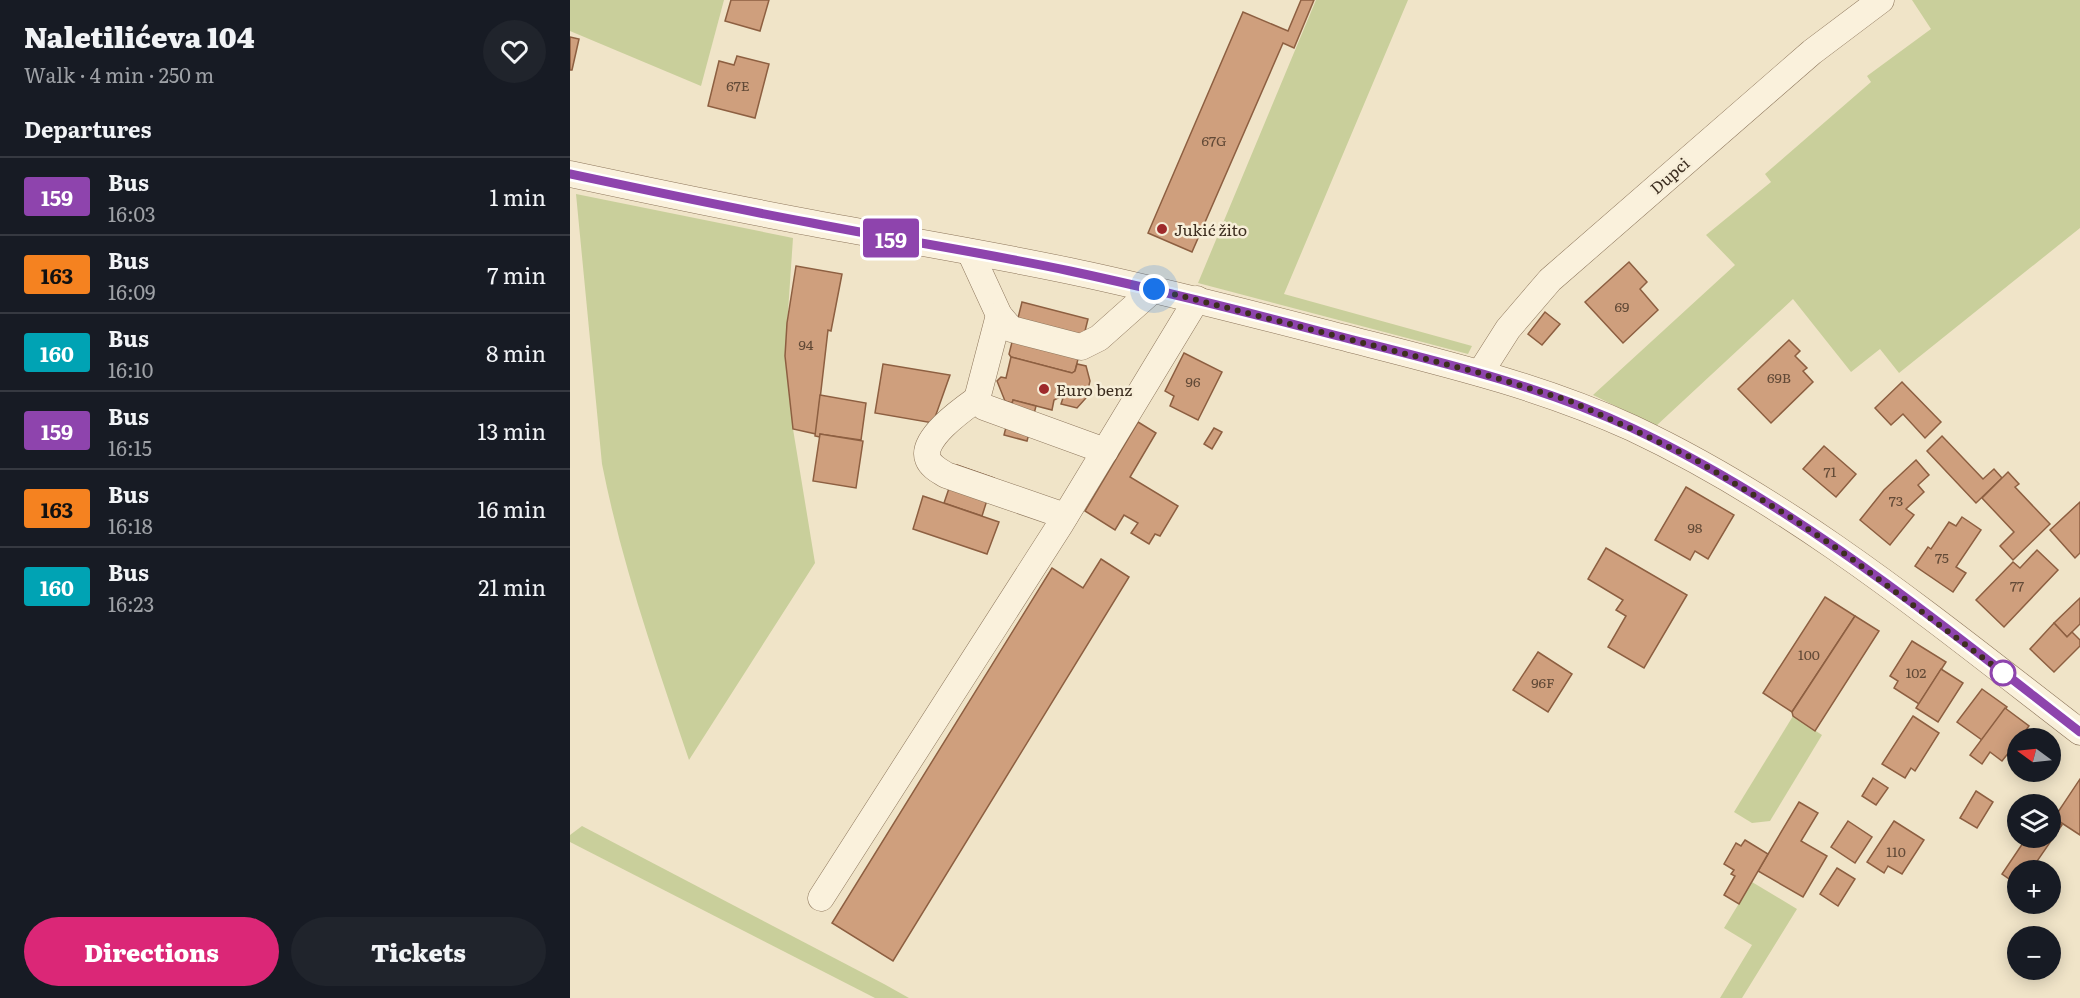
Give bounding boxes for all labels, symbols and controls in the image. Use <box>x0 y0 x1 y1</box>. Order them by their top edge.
text: Naletilićeva 104 <box>24 15 254 57</box>
button: heart <box>483 20 546 83</box>
text: Walk · 4 min · 250 m <box>24 59 214 89</box>
house number: 67E <box>726 75 750 95</box>
text: Departures <box>24 112 151 145</box>
house number: 67G <box>1201 130 1227 150</box>
street label: Dupci <box>1644 151 1694 199</box>
text: Bus <box>108 165 149 198</box>
text: 1 min <box>489 180 546 213</box>
text: 159 <box>41 181 73 212</box>
text: 16:03 <box>108 198 156 228</box>
place label: Jukić žito <box>1174 217 1247 241</box>
line badge: 159 <box>856 218 926 258</box>
marker: Jukić žito <box>1155 222 1169 236</box>
text: 159 <box>875 223 907 254</box>
text: Bus <box>108 243 149 276</box>
text: 7 min <box>487 258 546 291</box>
text: 163 <box>41 259 73 290</box>
your location <box>1139 274 1169 304</box>
text: 16:09 <box>108 276 156 306</box>
house number: 69 <box>1615 296 1629 316</box>
text: Bus <box>108 321 149 354</box>
house number: 94 <box>798 334 814 354</box>
text: 8 min <box>486 336 546 369</box>
text: 160 <box>40 337 74 368</box>
text: 16:10 <box>108 354 153 384</box>
house number: 69B <box>1767 367 1791 387</box>
house number: 96 <box>1186 371 1201 391</box>
place label: Euro benz <box>1056 377 1133 401</box>
marker: Euro benz <box>1037 382 1051 396</box>
text: Bus <box>108 399 149 432</box>
text: 13 min <box>477 414 546 447</box>
text: 159 <box>41 415 73 446</box>
text: 16:15 <box>108 432 152 462</box>
house number: 71 <box>1824 461 1837 481</box>
text: Bus <box>108 477 149 510</box>
house number: 73 <box>1889 490 1903 510</box>
text: 16 min <box>478 492 546 525</box>
text: 163 <box>41 493 73 524</box>
text: 16:18 <box>108 510 153 540</box>
house number: 98 <box>1687 517 1703 537</box>
house number: 75 <box>1935 547 1949 567</box>
text: Bus <box>108 555 149 588</box>
text: 21 min <box>478 570 546 603</box>
text: 160 <box>40 571 74 602</box>
house number: 77 <box>2010 575 2024 595</box>
text: 16:23 <box>108 588 154 618</box>
house number: 100 <box>1798 644 1820 664</box>
unlabelled marker <box>1990 660 2016 686</box>
house number: 102 <box>1906 662 1926 682</box>
house number: 96F <box>1531 672 1555 692</box>
north arrow <box>2007 728 2061 782</box>
map controls <box>2007 728 2061 980</box>
button: layers <box>2007 794 2061 848</box>
house number: 110 <box>1886 841 1906 861</box>
button: + <box>2007 860 2061 914</box>
button: Directions <box>24 917 279 986</box>
button: Tickets <box>291 917 546 986</box>
button: − <box>2007 926 2061 980</box>

